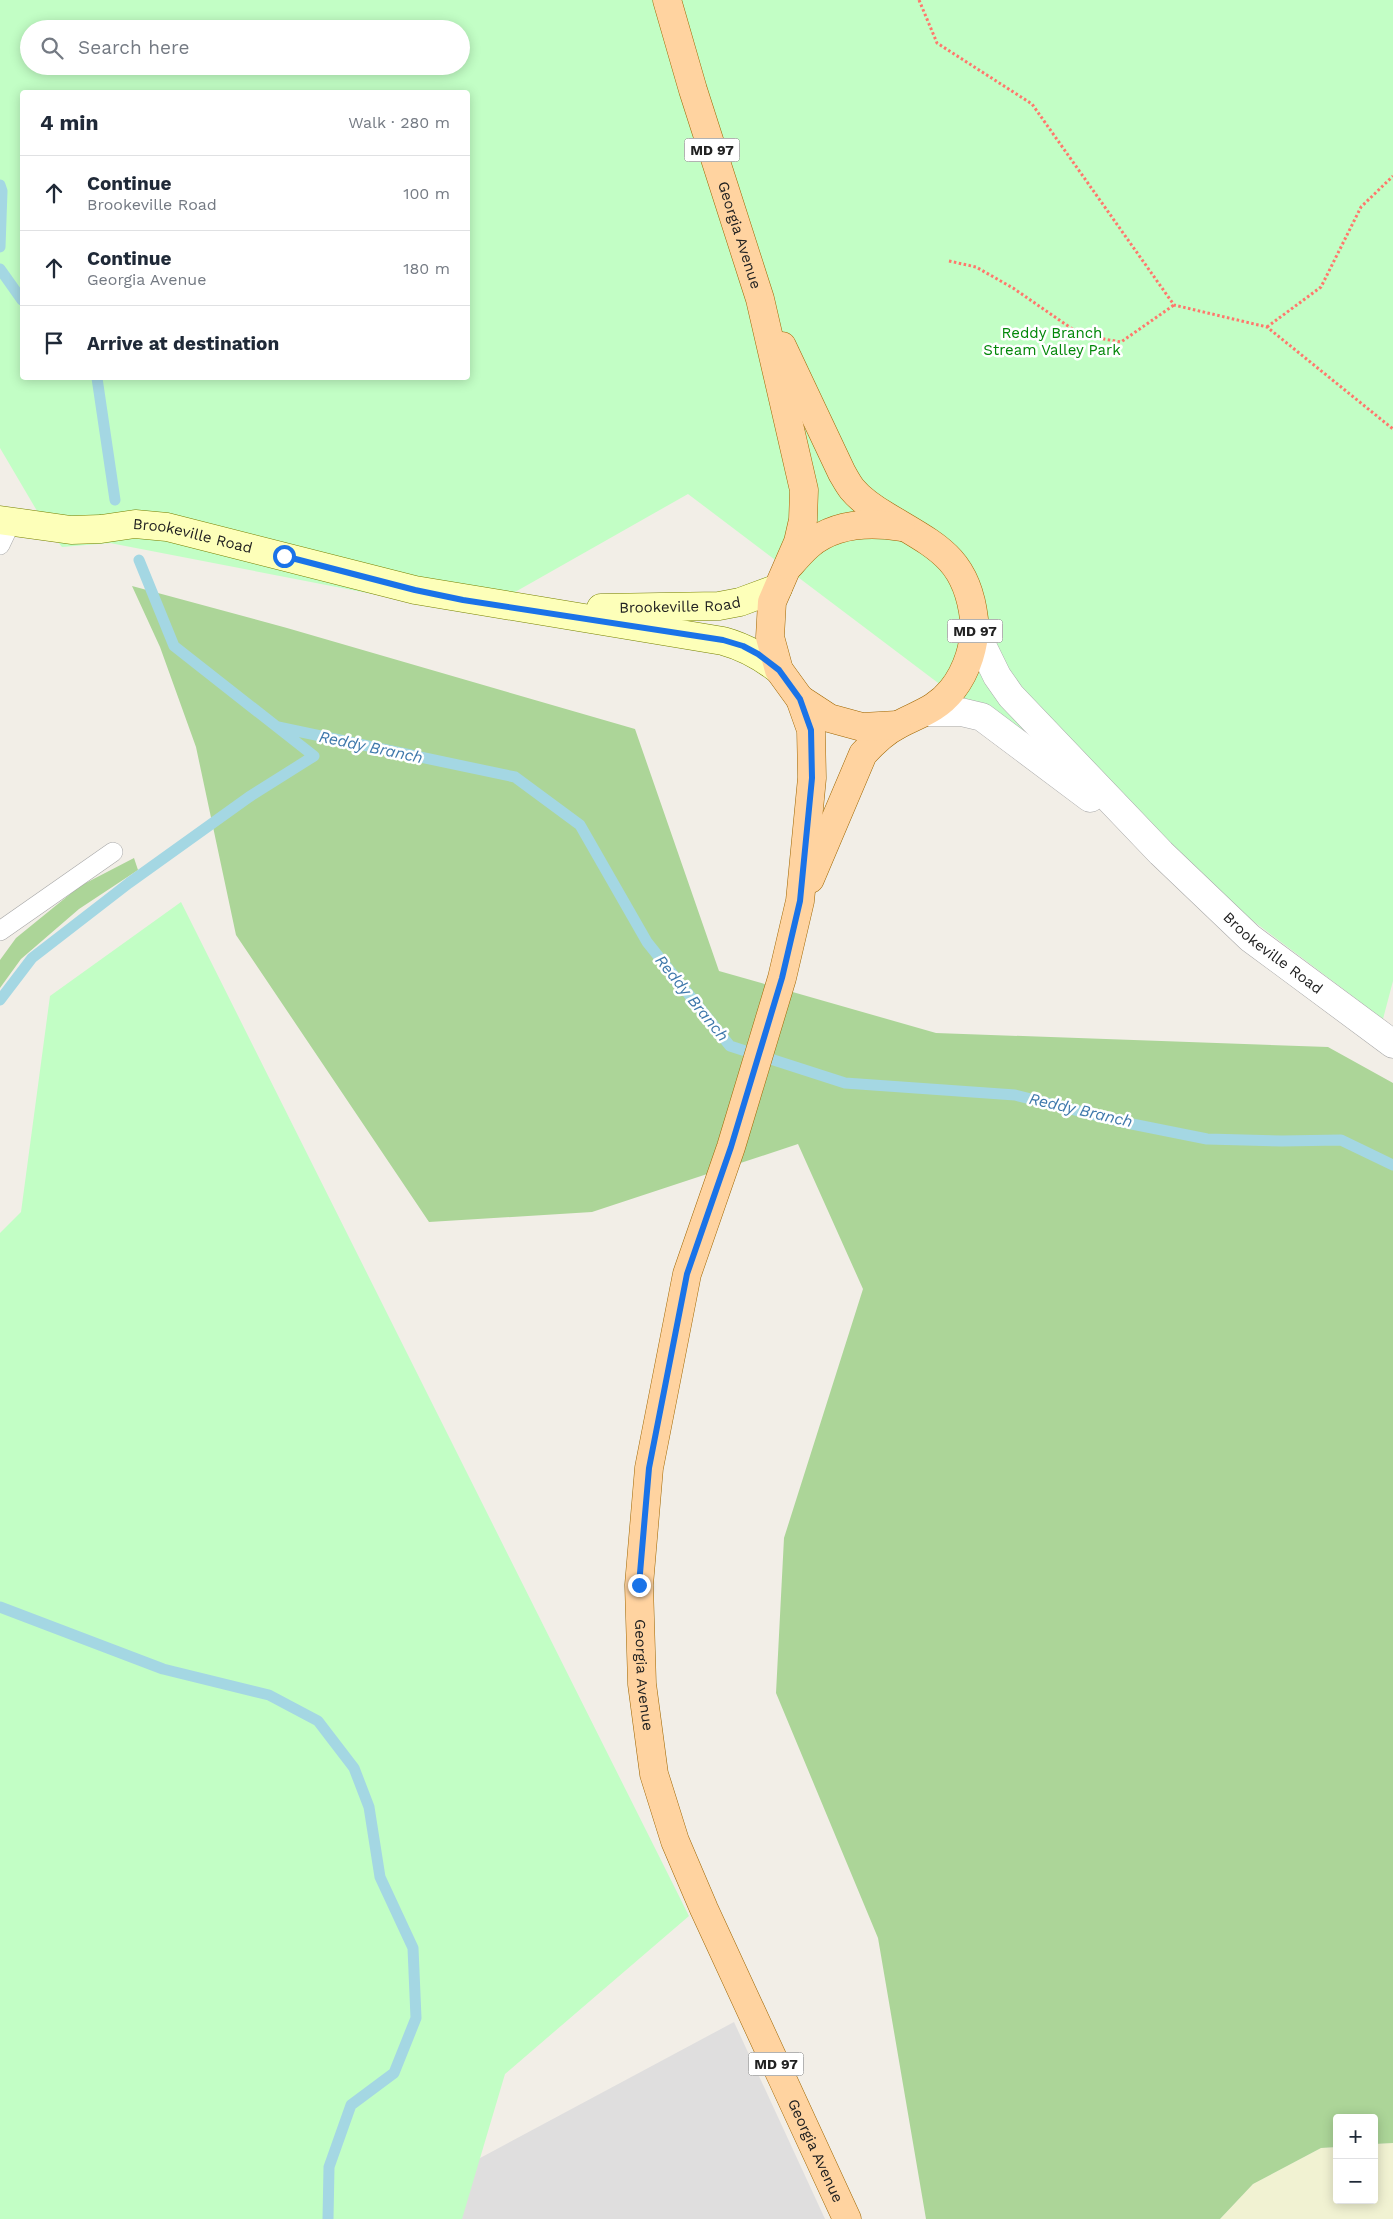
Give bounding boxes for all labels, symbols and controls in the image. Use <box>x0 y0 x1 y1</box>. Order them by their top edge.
search box <box>20 20 470 75</box>
icon: search <box>38 34 66 62</box>
text: Search here <box>78 36 189 59</box>
text: 4 min <box>40 110 98 135</box>
text: Walk · 280 m <box>348 113 450 132</box>
road number: MD 97 <box>684 138 740 162</box>
text: Continue <box>87 172 171 195</box>
icon: ahead <box>40 179 68 207</box>
street label: Georgia Avenue <box>714 179 765 291</box>
text: 100 m <box>403 184 450 203</box>
text: Brookeville Road <box>87 195 217 214</box>
text: Continue <box>87 247 171 270</box>
icon: ahead <box>40 254 68 282</box>
text: 180 m <box>403 259 450 278</box>
text: Georgia Avenue <box>87 270 206 289</box>
park label: Reddy Branch Stream Valley Park <box>983 324 1121 359</box>
icon: arrive <box>40 329 68 357</box>
text: Arrive at destination <box>87 332 279 355</box>
street label: Brookeville Road <box>132 515 254 557</box>
route start <box>273 545 296 568</box>
street label: Brookeville Road <box>619 593 742 617</box>
road number: MD 97 <box>948 620 1002 642</box>
water label: Reddy Branch <box>317 727 425 767</box>
street label: Brookeville Road <box>1219 908 1326 998</box>
water label: Reddy Branch <box>651 951 733 1045</box>
water label: Reddy Branch <box>1027 1089 1135 1131</box>
route end <box>628 1574 651 1597</box>
street label: Georgia Avenue <box>631 1619 657 1732</box>
road number: MD 97 <box>748 2052 804 2076</box>
street label: Georgia Avenue <box>784 2096 847 2205</box>
map controls <box>1333 2114 1378 2204</box>
button: + <box>1333 2114 1378 2159</box>
button: − <box>1333 2159 1378 2204</box>

